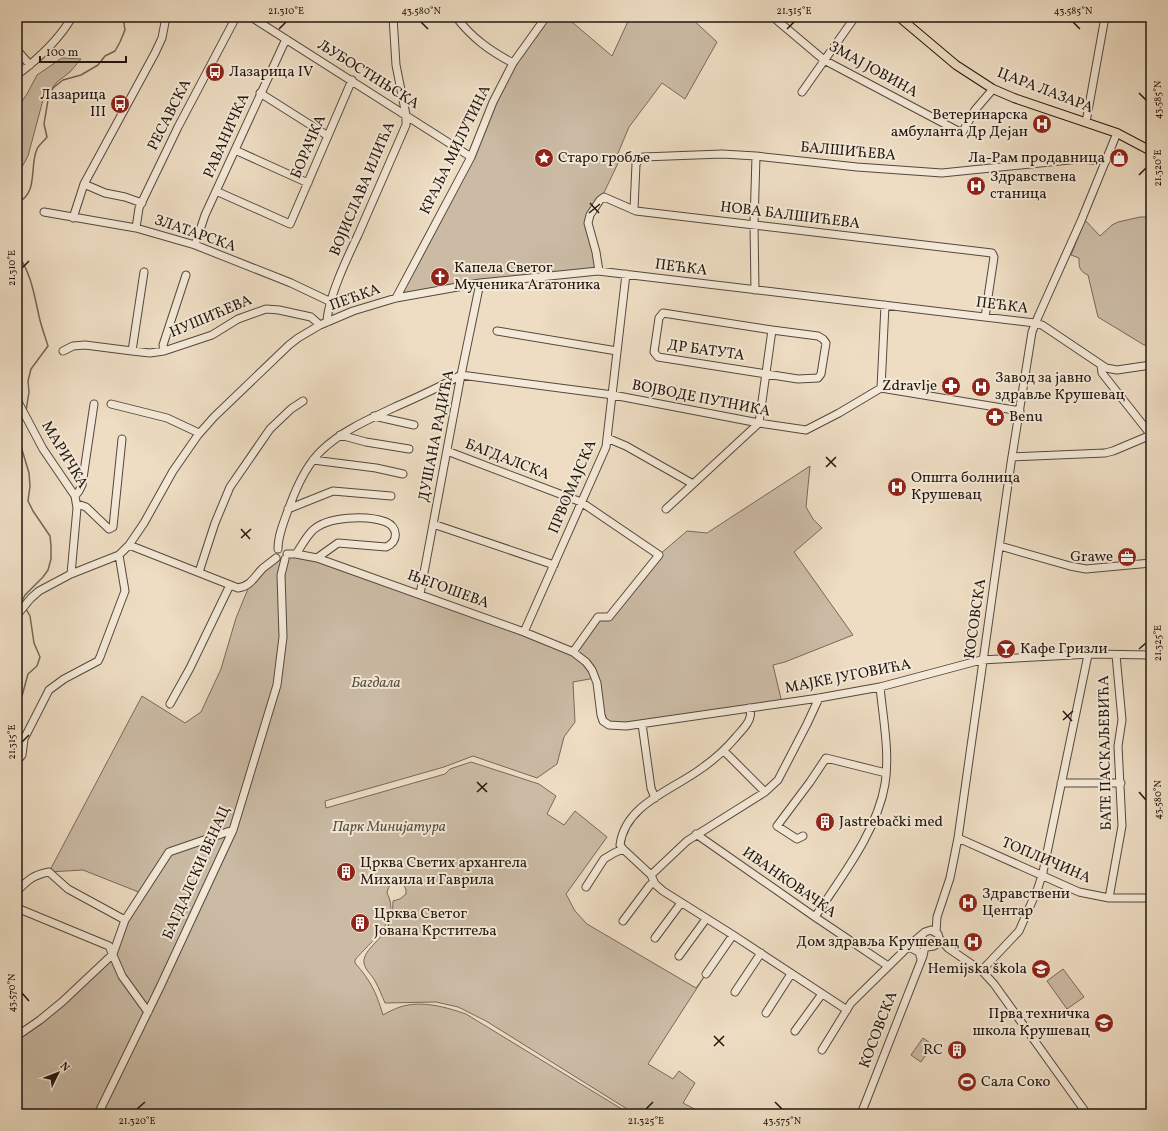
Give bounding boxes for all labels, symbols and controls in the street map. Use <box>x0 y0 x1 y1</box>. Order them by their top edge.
text: 21.310°E <box>268 4 304 18</box>
text: 43.580°N <box>401 4 441 18</box>
text: 21.315°E <box>777 4 811 18</box>
text: 43.585°N <box>1054 4 1093 18</box>
street label: ЉУБОСТИЊСКА <box>313 35 423 115</box>
street label: ЗМАЈ ЈОВИНА <box>824 37 922 103</box>
scale bar <box>40 38 126 64</box>
text: 100 m <box>46 45 79 61</box>
bus stop icon: Лазарица IV <box>204 61 226 83</box>
place label: Лазарица IV <box>229 62 313 83</box>
street label: ЦАРА ЛАЗАРА <box>994 63 1097 119</box>
street label: РЕСАВСКА <box>143 75 197 154</box>
text: 43.585°N <box>1151 80 1165 119</box>
street label: КРАЉА МИЛУТИНА <box>415 81 497 218</box>
place label: Лазарица III <box>40 85 106 123</box>
street label: РАВАНИЧКА <box>199 90 255 182</box>
bus stop icon: Лазарица III <box>109 93 131 115</box>
place label: Ветеринарска амбуланта Др Дејан <box>891 105 1028 143</box>
street label: БОРАЧКА <box>286 111 332 182</box>
hospital icon: Ветеринарска амбуланта Др Дејан <box>1031 113 1053 135</box>
street label: ВОЈИСЛАВА ИЛИЋА <box>325 118 401 259</box>
street label: БАЛШИЋЕВА <box>799 137 897 167</box>
place icon: Старо гробље <box>533 147 555 169</box>
shop icon: Ла-Рам продавница <box>1108 147 1130 169</box>
place label: Старо гробље <box>558 148 650 169</box>
place label: Ла-Рам продавница <box>968 148 1105 169</box>
text: 21.320°E <box>1151 149 1165 187</box>
place label: Здравствена станица <box>990 167 1076 205</box>
hospital icon: Здравствена станица <box>965 175 987 197</box>
street label: НОВА БАЛШИЋЕВА <box>719 197 862 235</box>
street label: ЗЛАТАРСКА <box>151 210 239 258</box>
text: 21.310°E <box>5 250 19 286</box>
street label: ПЕЋКА <box>654 254 709 282</box>
place label: Капела Светог Мученика Агатоника <box>454 258 601 296</box>
church icon: Капела Светог Мученика Агатоника <box>429 266 451 288</box>
street label: ПЕЋКА <box>327 279 384 317</box>
street label: НУШИЋЕВА <box>167 290 256 344</box>
street label: ПЕЋКА <box>975 292 1030 320</box>
street label: ДР БАТУТА <box>666 335 746 367</box>
street label: ДУШАНА РАДИЋА <box>414 368 460 504</box>
place label: Завод за јавно здравље Крушевац <box>995 368 1126 406</box>
street label: ВОЈВОДЕ ПУТНИКА <box>630 375 772 423</box>
pharmacy icon: Zdravlje <box>940 375 962 397</box>
place label: Zdravlje <box>882 376 937 397</box>
hospital icon: Завод за јавно здравље Крушевац <box>970 376 992 398</box>
pharmacy icon: Benu <box>984 406 1006 428</box>
place label: Benu <box>1009 407 1043 428</box>
street label: МАРИЧКА <box>36 417 93 493</box>
street label: БАГДАЛСКА <box>462 434 553 486</box>
street label: ПРВОМАЈСКА <box>544 436 602 537</box>
place label: Општа болница Крушевац <box>911 468 1020 506</box>
hospital icon: Општа болница Крушевац <box>886 476 908 498</box>
office icon: Grawe <box>1116 546 1138 568</box>
place label: Grawe <box>1070 547 1113 568</box>
street label: ЊЕГОШЕВА <box>404 565 492 615</box>
street label: КОСОВСКА <box>960 577 992 661</box>
text: 21.325°E <box>1151 625 1165 661</box>
bar icon: Кафе Гризли <box>995 638 1017 660</box>
place label: Кафе Гризли <box>1020 639 1108 660</box>
street label: МАЈКЕ ЈУГОВИЋА <box>783 654 913 700</box>
park label: Багдала <box>351 673 401 694</box>
street label: БАТЕ ПАСКАЉЕВИЋА <box>1094 675 1118 831</box>
text: 21.315°E <box>5 725 19 759</box>
text: 43.580°N <box>1151 780 1165 820</box>
street label: БАГДАЛСКИ ВЕНАЦ <box>158 802 236 943</box>
building icon: Jastrebački med <box>814 811 836 833</box>
place label: Jastrebački med <box>839 812 943 833</box>
park label: Парк Минијатура <box>332 817 446 838</box>
street label: ТОПЛИЧИНА <box>998 833 1094 889</box>
street label: ИВАНКОВАЧКА <box>738 843 841 924</box>
place label: Црква Светих архангела Михаила и Гаврила <box>360 853 527 891</box>
building icon: Црква Светих архангела Михаила и Гаврила <box>335 861 357 883</box>
place label: Здравствени Центар <box>982 884 1070 922</box>
hospital icon: Здравствени Центар <box>957 892 979 914</box>
place label: Црква Светог Јована Крститеља <box>374 904 497 942</box>
building icon: Црква Светог Јована Крститеља <box>349 912 371 934</box>
hospital icon: Дом здравља Крушевац <box>962 931 984 953</box>
place label: Дом здравља Крушевац <box>796 932 960 953</box>
school or university icon: Hemijska škola <box>1030 958 1052 980</box>
place label: Hemijska škola <box>927 959 1027 980</box>
text: 43.570°N <box>5 973 19 1013</box>
street label: КОСОВСКА <box>855 988 903 1072</box>
place label: Прва техничка школа Крушевац <box>972 1004 1091 1042</box>
school or university icon: Прва техничка школа Крушевац <box>1093 1012 1115 1034</box>
building icon: RC <box>946 1039 968 1061</box>
place label: RC <box>923 1040 943 1061</box>
north arrow <box>38 1053 78 1093</box>
text: N <box>56 1059 72 1075</box>
sports icon: Сала Соко <box>956 1071 978 1093</box>
place label: Сала Соко <box>981 1072 1050 1093</box>
text: 21.320°E <box>118 1114 156 1128</box>
text: 21.325°E <box>628 1114 664 1128</box>
text: 43.575°N <box>763 1114 802 1128</box>

